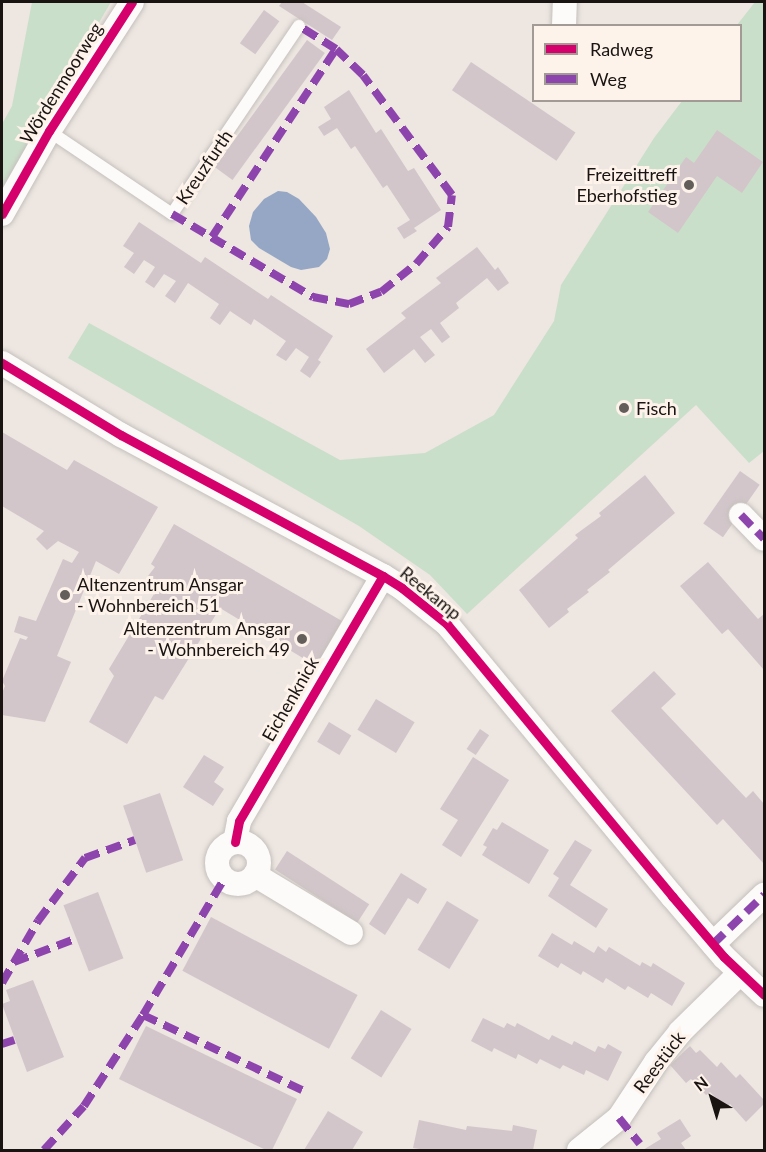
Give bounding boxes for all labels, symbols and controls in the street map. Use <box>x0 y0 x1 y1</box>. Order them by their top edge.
street label: Wördenmoorweg <box>15 19 107 147</box>
legend <box>532 24 742 102</box>
text: Radweg <box>590 38 653 60</box>
text: Weg <box>590 68 627 90</box>
street label: Kreuzfurth <box>171 126 237 208</box>
place label: Freizeittreff Eberhofstieg <box>576 164 677 207</box>
marker: Freizeittreff Eberhofstieg <box>682 178 696 192</box>
place label: Fisch <box>636 397 677 419</box>
marker: Fisch <box>617 401 631 415</box>
street label: Reekamp <box>396 562 466 624</box>
place label: Altenzentrum Ansgar - Wohnbereich 51 <box>77 574 244 616</box>
marker: Altenzentrum Ansgar - Wohnbereich 51 <box>58 588 72 602</box>
place label: Altenzentrum Ansgar - Wohnbereich 49 <box>123 618 290 660</box>
marker: Altenzentrum Ansgar - Wohnbereich 49 <box>295 632 309 646</box>
street label: Eichenknick <box>257 653 323 745</box>
street label: Reestück <box>629 1027 689 1097</box>
north arrow <box>682 1068 742 1128</box>
text: N <box>690 1072 711 1095</box>

